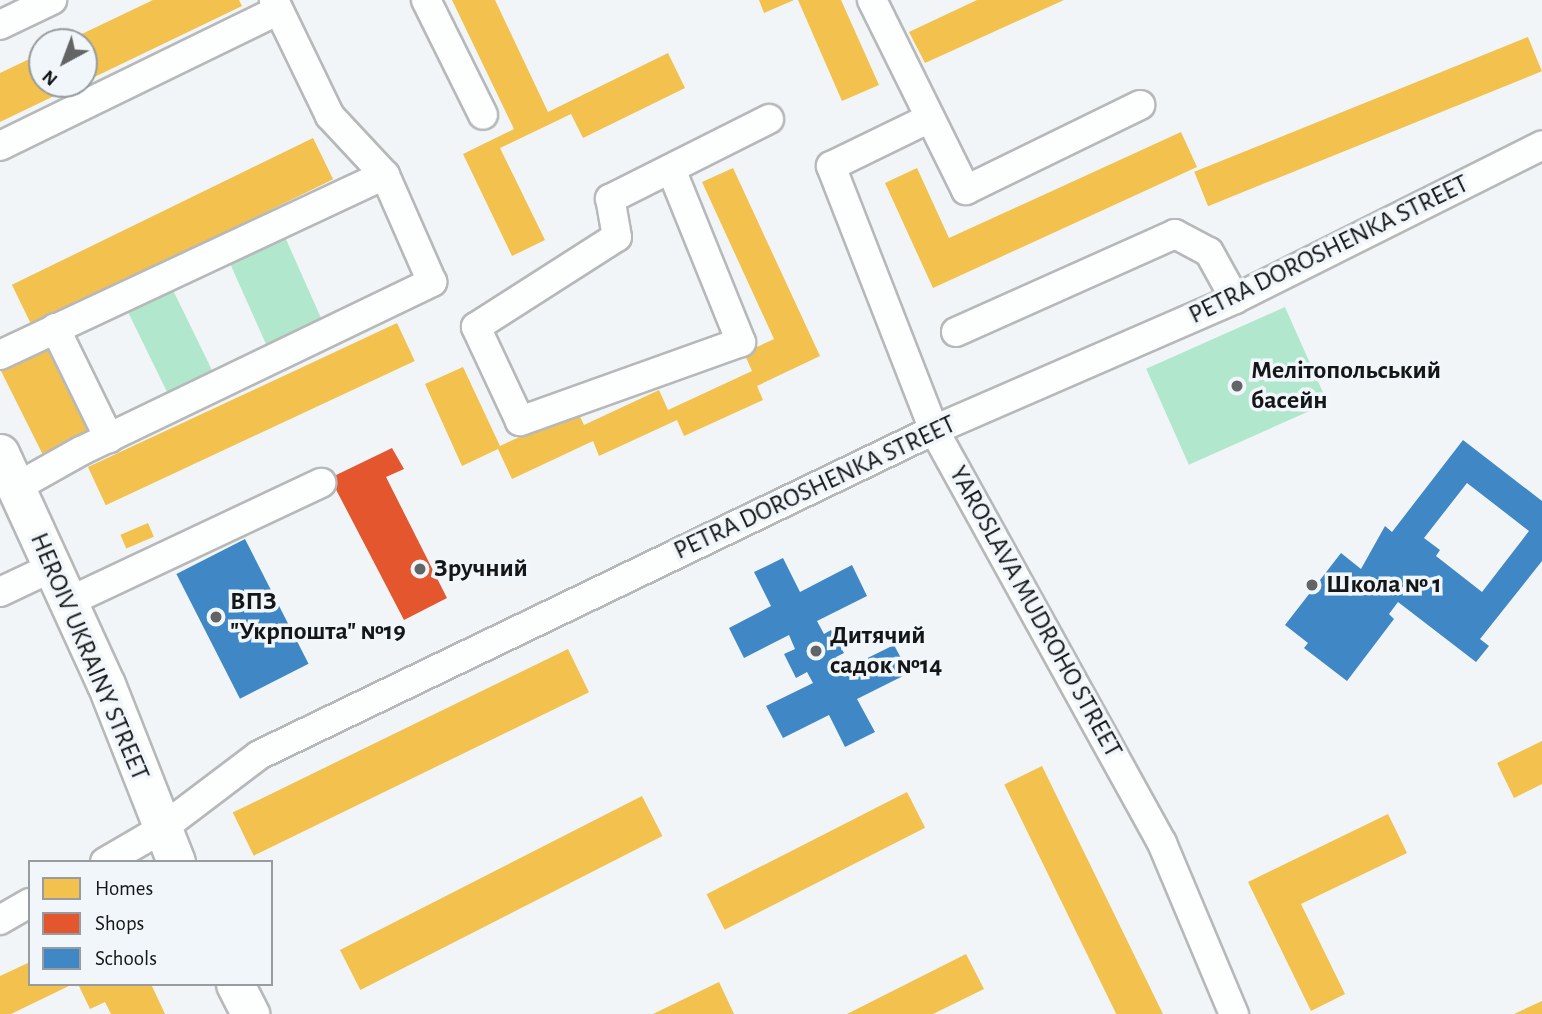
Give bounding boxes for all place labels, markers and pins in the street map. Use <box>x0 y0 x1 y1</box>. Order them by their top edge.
place label: Мелітопольський басейн <box>1251 355 1441 416</box>
marker: Мелітопольський басейн <box>1229 378 1245 394</box>
place label: Зручний <box>434 553 528 585</box>
marker: Зручний <box>412 561 428 577</box>
place label: Школа № 1 <box>1326 569 1442 601</box>
marker: Школа № 1 <box>1304 577 1320 593</box>
place label: ВПЗ "Укрпошта" №19 <box>230 586 406 648</box>
marker: ВПЗ "Укрпошта" №19 <box>208 609 224 625</box>
place label: Дитячий садок №14 <box>830 620 942 682</box>
marker: Дитячий садок №14 <box>808 643 824 659</box>

